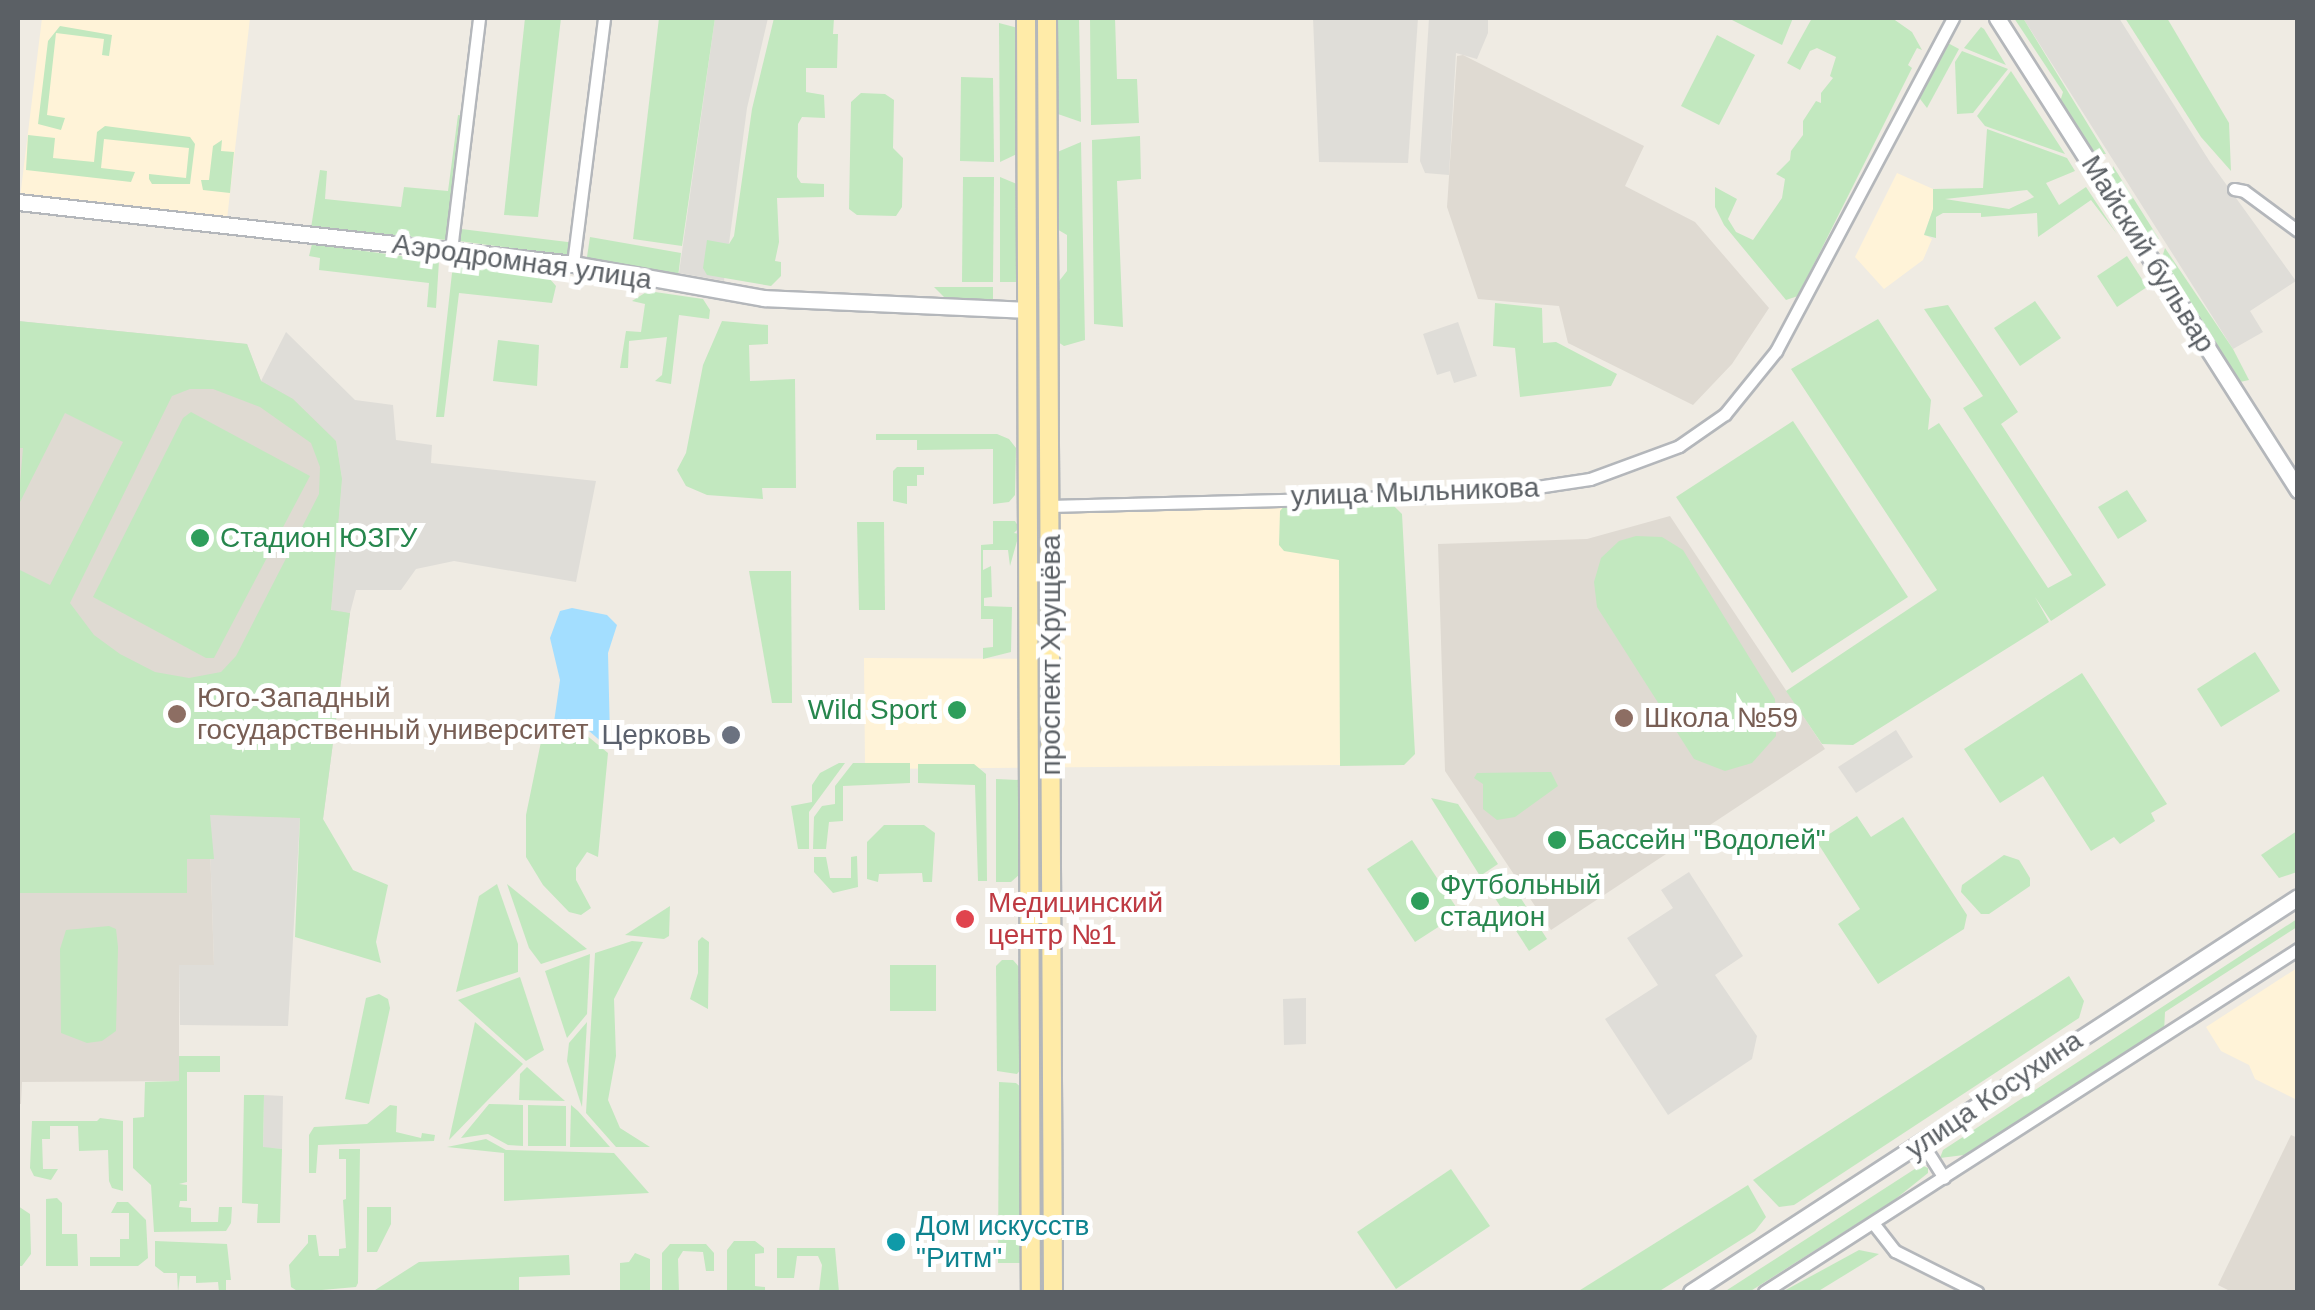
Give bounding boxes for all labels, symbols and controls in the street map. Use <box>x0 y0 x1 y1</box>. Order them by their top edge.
street label: Майский бульвар <box>2074 149 2222 359</box>
street label: Аэродромная улица <box>390 227 654 297</box>
street label: улица Мыльникова <box>1290 471 1540 513</box>
place label: Стадион ЮЗГУ <box>220 521 417 555</box>
marker: Стадион ЮЗГУ <box>189 527 211 549</box>
street label: проспект Хрущёва <box>1034 535 1068 775</box>
place label: Юго-Западный государственный университет <box>197 681 589 747</box>
place label: Wild Sport <box>808 693 937 727</box>
marker: Wild Sport <box>946 699 968 721</box>
place label: Школа №59 <box>1644 701 1798 735</box>
marker: Юго-Западный государственный университет <box>166 703 188 725</box>
marker: Школа №59 <box>1613 707 1635 729</box>
place label: Церковь <box>602 718 711 752</box>
marker: Церковь <box>720 724 742 746</box>
place label: Бассейн "Водолей" <box>1577 823 1826 857</box>
marker: Бассейн "Водолей" <box>1546 829 1568 851</box>
place label: Футбольный стадион <box>1440 868 1601 934</box>
place label: Медицинский центр №1 <box>988 886 1163 952</box>
marker: Футбольный стадион <box>1409 890 1431 912</box>
marker: Медицинский центр №1 <box>952 906 978 932</box>
street label: улица Косухина <box>1900 1024 2088 1166</box>
place label: Дом искусств "Ритм" <box>916 1209 1089 1275</box>
marker: Дом искусств "Ритм" <box>885 1231 907 1253</box>

